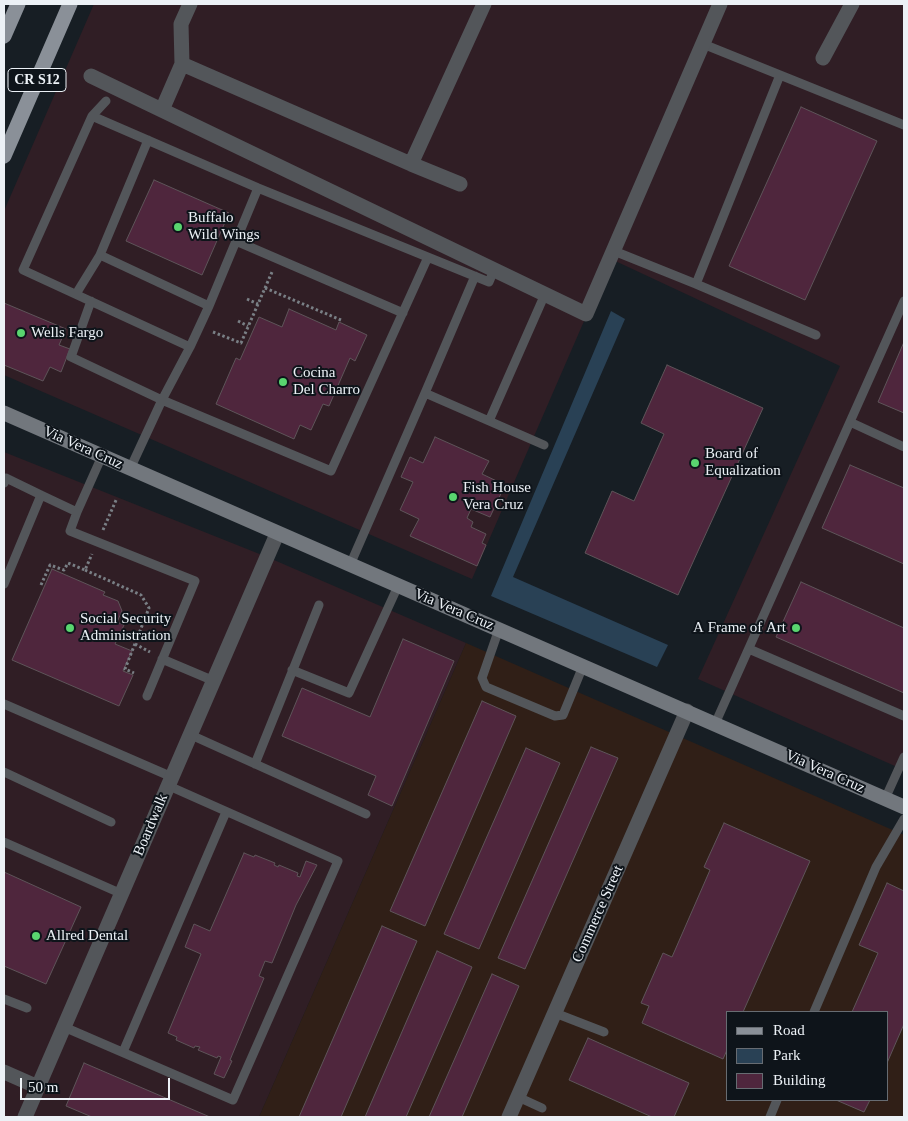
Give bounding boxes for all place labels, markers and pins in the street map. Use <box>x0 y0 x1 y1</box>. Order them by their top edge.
place label: Buffalo Wild Wings <box>188 209 260 244</box>
marker: Buffalo Wild Wings <box>172 221 184 233</box>
place label: Wells Fargo <box>31 324 103 342</box>
marker: Wells Fargo <box>15 327 27 339</box>
place label: Cocina Del Charro <box>293 364 360 399</box>
marker: Cocina Del Charro <box>277 376 289 388</box>
place label: Board of Equalization <box>705 445 781 480</box>
marker: Board of Equalization <box>689 457 701 469</box>
place label: Fish House Vera Cruz <box>463 479 531 514</box>
marker: Fish House Vera Cruz <box>447 491 459 503</box>
place label: Social Security Administration <box>80 610 171 645</box>
place label: A Frame of Art <box>693 619 786 637</box>
marker: Social Security Administration <box>64 622 76 634</box>
marker: A Frame of Art <box>790 622 802 634</box>
place label: Allred Dental <box>46 927 128 945</box>
marker: Allred Dental <box>30 930 42 942</box>

